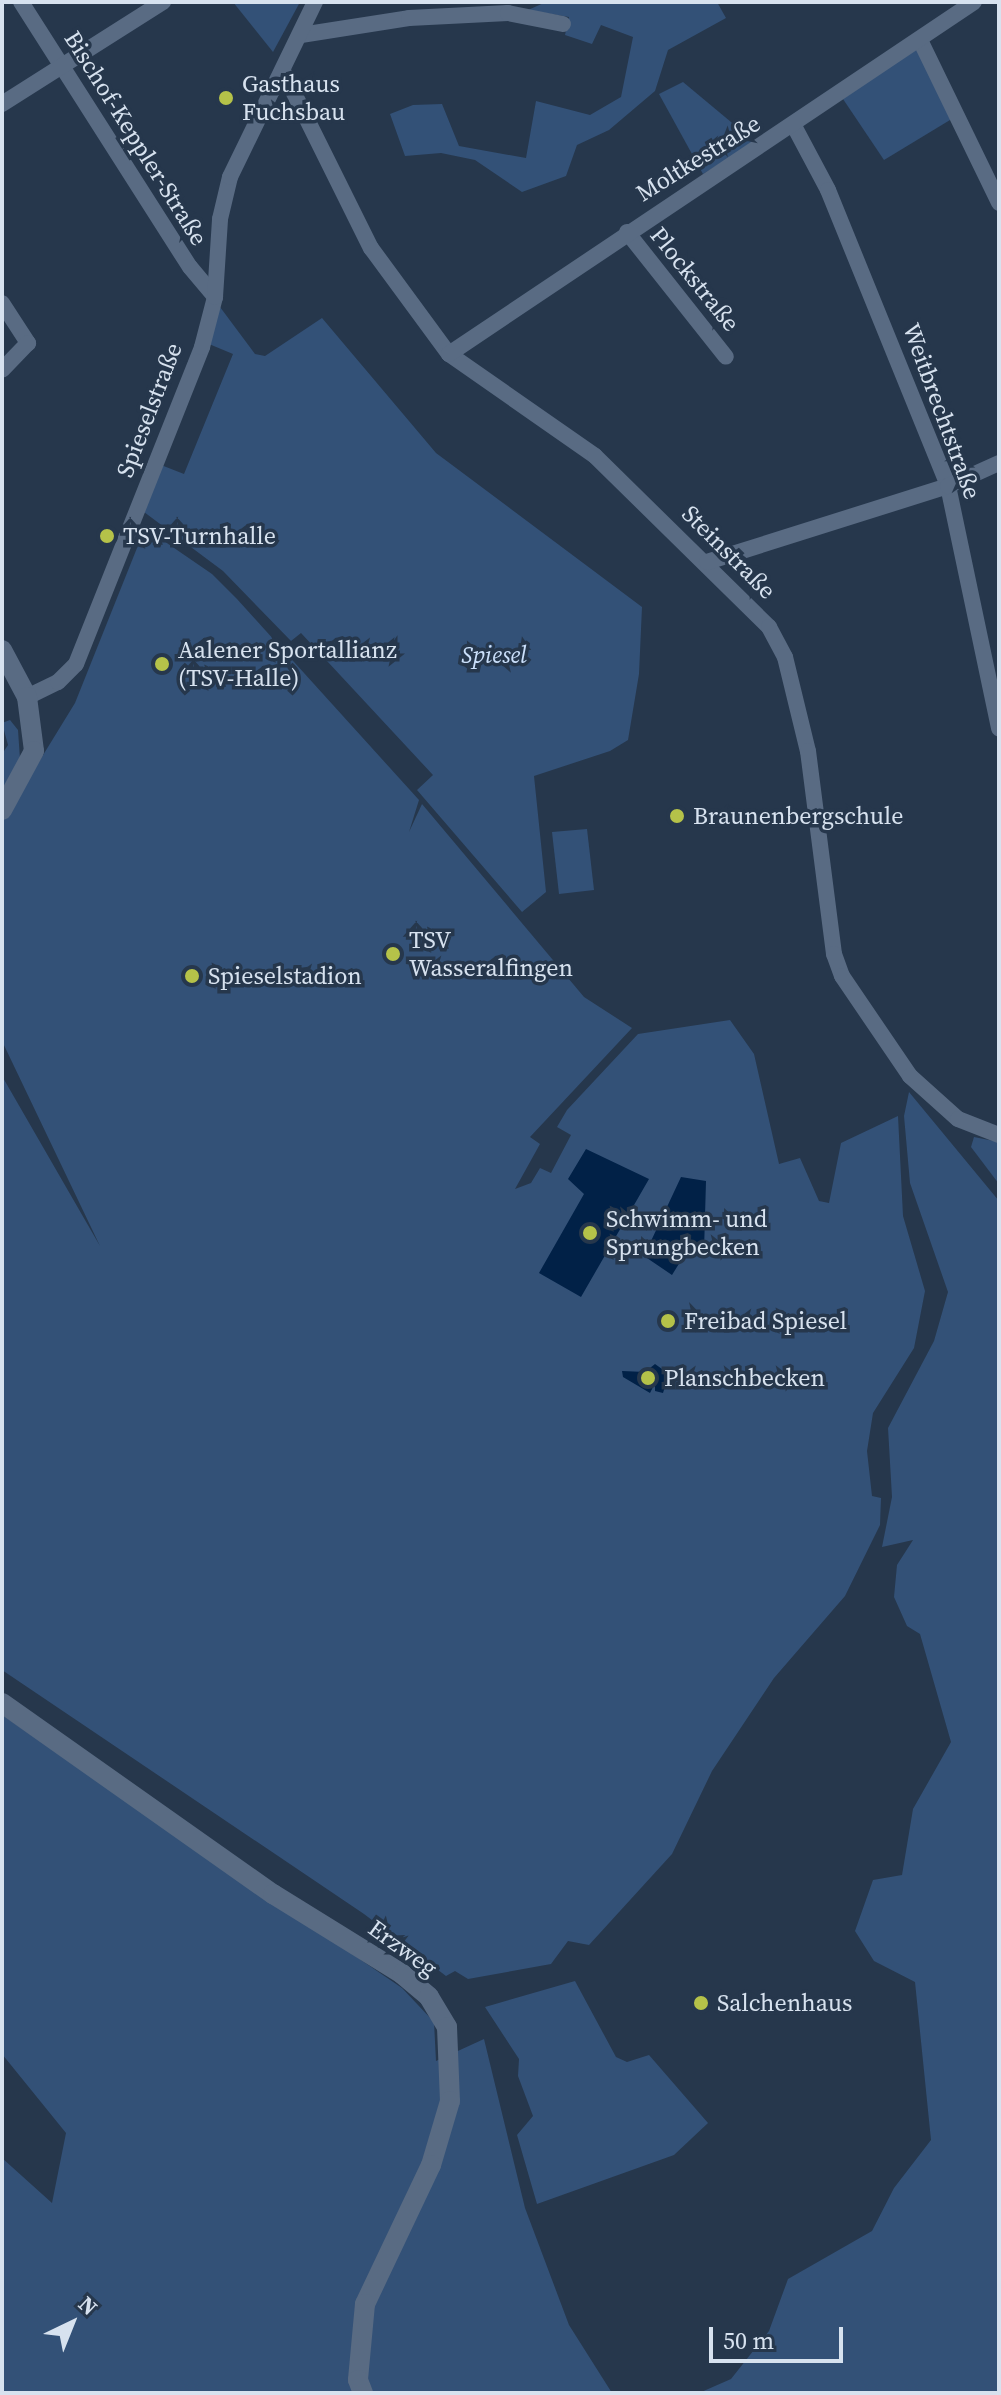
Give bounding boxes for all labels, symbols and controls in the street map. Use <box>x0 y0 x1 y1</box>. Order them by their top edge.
street label: Bischof-Keppler-Straße <box>58 25 214 251</box>
place label: Gasthaus Fuchsbau <box>242 70 345 126</box>
marker: Gasthaus Fuchsbau <box>217 89 235 107</box>
street label: Moltkestraße <box>631 109 765 207</box>
street label: Plockstraße <box>644 221 746 337</box>
street label: Weitbrechtstraße <box>897 319 987 503</box>
street label: Spieselstraße <box>110 339 188 481</box>
street label: Steinstraße <box>676 499 782 605</box>
place label: TSV-Turnhalle <box>123 522 276 550</box>
marker: TSV-Turnhalle <box>98 527 116 545</box>
place label: Aalener Sportallianz (TSV-Halle) <box>178 636 397 692</box>
park label: Spiesel <box>461 641 527 669</box>
marker: Aalener Sportallianz (TSV-Halle) <box>153 655 171 673</box>
place label: Braunenbergschule <box>693 802 904 830</box>
marker: Braunenbergschule <box>668 807 686 825</box>
place label: TSV Wasseralfingen <box>409 926 573 982</box>
marker: TSV Wasseralfingen <box>384 945 402 963</box>
place label: Spieselstadion <box>208 962 362 990</box>
marker: Spieselstadion <box>183 967 201 985</box>
place label: Schwimm- und Sprungbecken <box>606 1205 767 1261</box>
marker: Schwimm- und Sprungbecken <box>581 1224 599 1242</box>
place label: Freibad Spiesel <box>684 1307 847 1335</box>
marker: Freibad Spiesel <box>659 1312 677 1330</box>
place label: Planschbecken <box>664 1364 825 1392</box>
marker: Planschbecken <box>639 1369 657 1387</box>
street label: Erzweg <box>363 1913 443 1983</box>
place label: Salchenhaus <box>717 1989 852 2017</box>
marker: Salchenhaus <box>692 1994 710 2012</box>
north arrow <box>32 2283 112 2363</box>
text: N <box>72 2289 104 2322</box>
scale bar <box>713 2311 847 2361</box>
text: 50 m <box>723 2324 774 2357</box>

